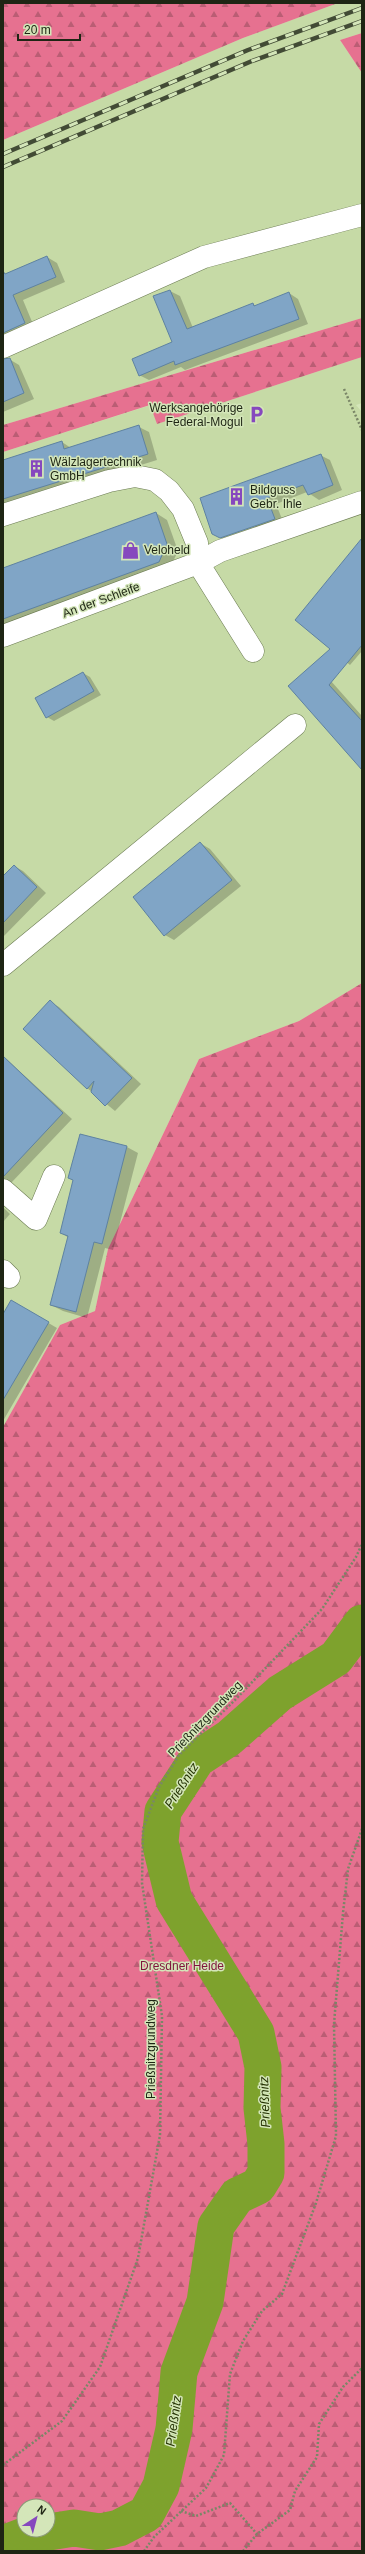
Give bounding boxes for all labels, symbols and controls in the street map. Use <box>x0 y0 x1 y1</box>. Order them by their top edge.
scale bar <box>18 16 80 42</box>
text: 20 m <box>24 23 51 37</box>
place label: Werksangehörige Federal-Mogul <box>149 401 243 429</box>
parking icon: Werksangehörige Federal-Mogul <box>246 405 266 425</box>
place label: Wälzlagertechnik GmbH <box>50 455 142 483</box>
building icon: Wälzlagertechnik GmbH <box>27 459 47 479</box>
place label: Bildguss Gebr. Ihle <box>250 483 302 511</box>
building icon: Bildguss Gebr. Ihle <box>227 487 247 507</box>
shop icon: Veloheld <box>121 540 141 560</box>
place label: Veloheld <box>144 543 190 557</box>
street label: An der Schleife <box>60 579 142 620</box>
street label: Prießnitzgrundweg <box>165 1678 245 1760</box>
water label: Prießnitz <box>161 1759 202 1811</box>
park label: Dresdner Heide <box>140 1959 224 1973</box>
street label: Prießnitzgrundweg <box>144 1999 158 2099</box>
water label: Prießnitz <box>256 2076 273 2128</box>
water label: Prießnitz <box>162 2394 185 2448</box>
north arrow <box>16 2498 56 2538</box>
text: N <box>35 2503 49 2517</box>

